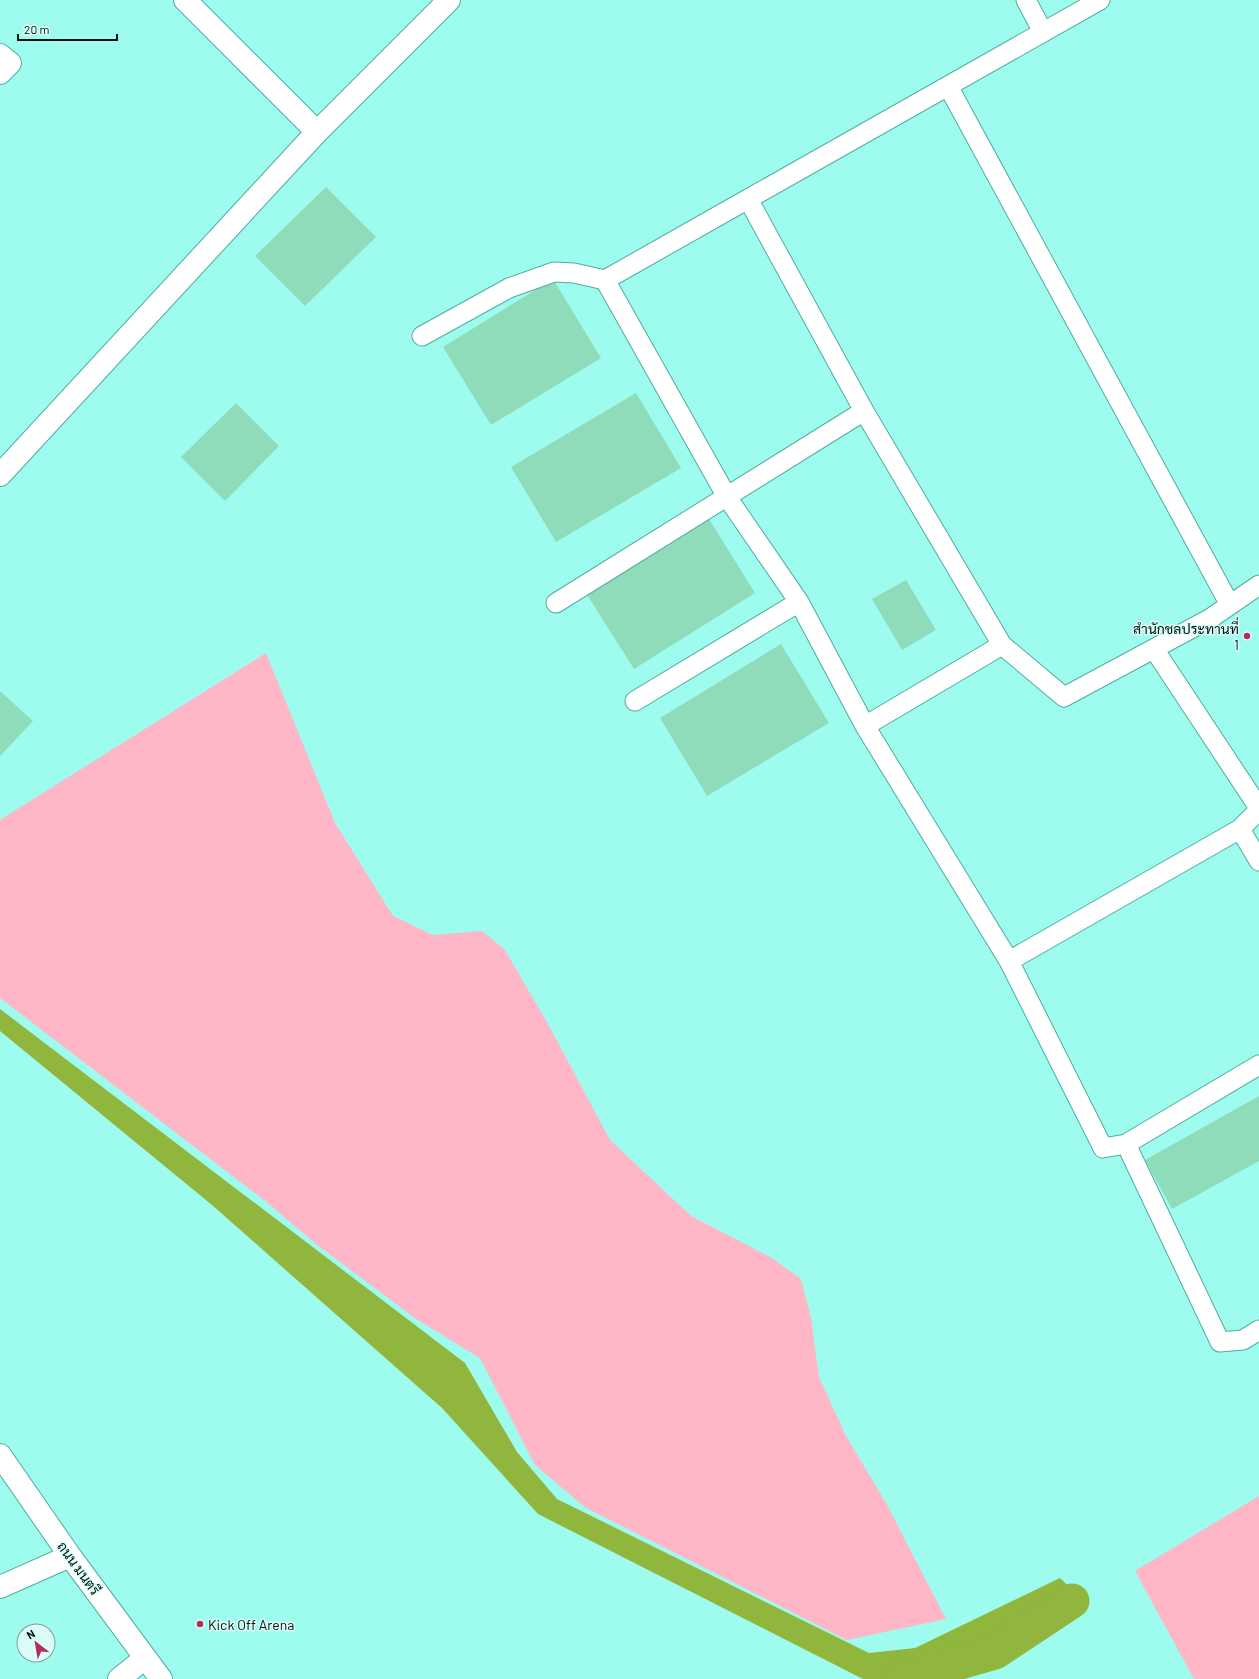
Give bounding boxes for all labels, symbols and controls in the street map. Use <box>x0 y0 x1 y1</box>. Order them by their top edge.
scale bar <box>18 16 117 42</box>
text: 20 m <box>24 22 50 36</box>
place label: สำนักชลประทานที่ 1 <box>1133 617 1239 653</box>
marker: สำนักชลประทานที่ 1 <box>1242 631 1252 641</box>
street label: ถนน มนตรี <box>54 1538 104 1598</box>
place label: Kick Off Arena <box>208 1616 294 1633</box>
marker: Kick Off Arena <box>195 1619 205 1629</box>
north arrow <box>16 1623 56 1663</box>
text: N <box>24 1627 37 1641</box>

